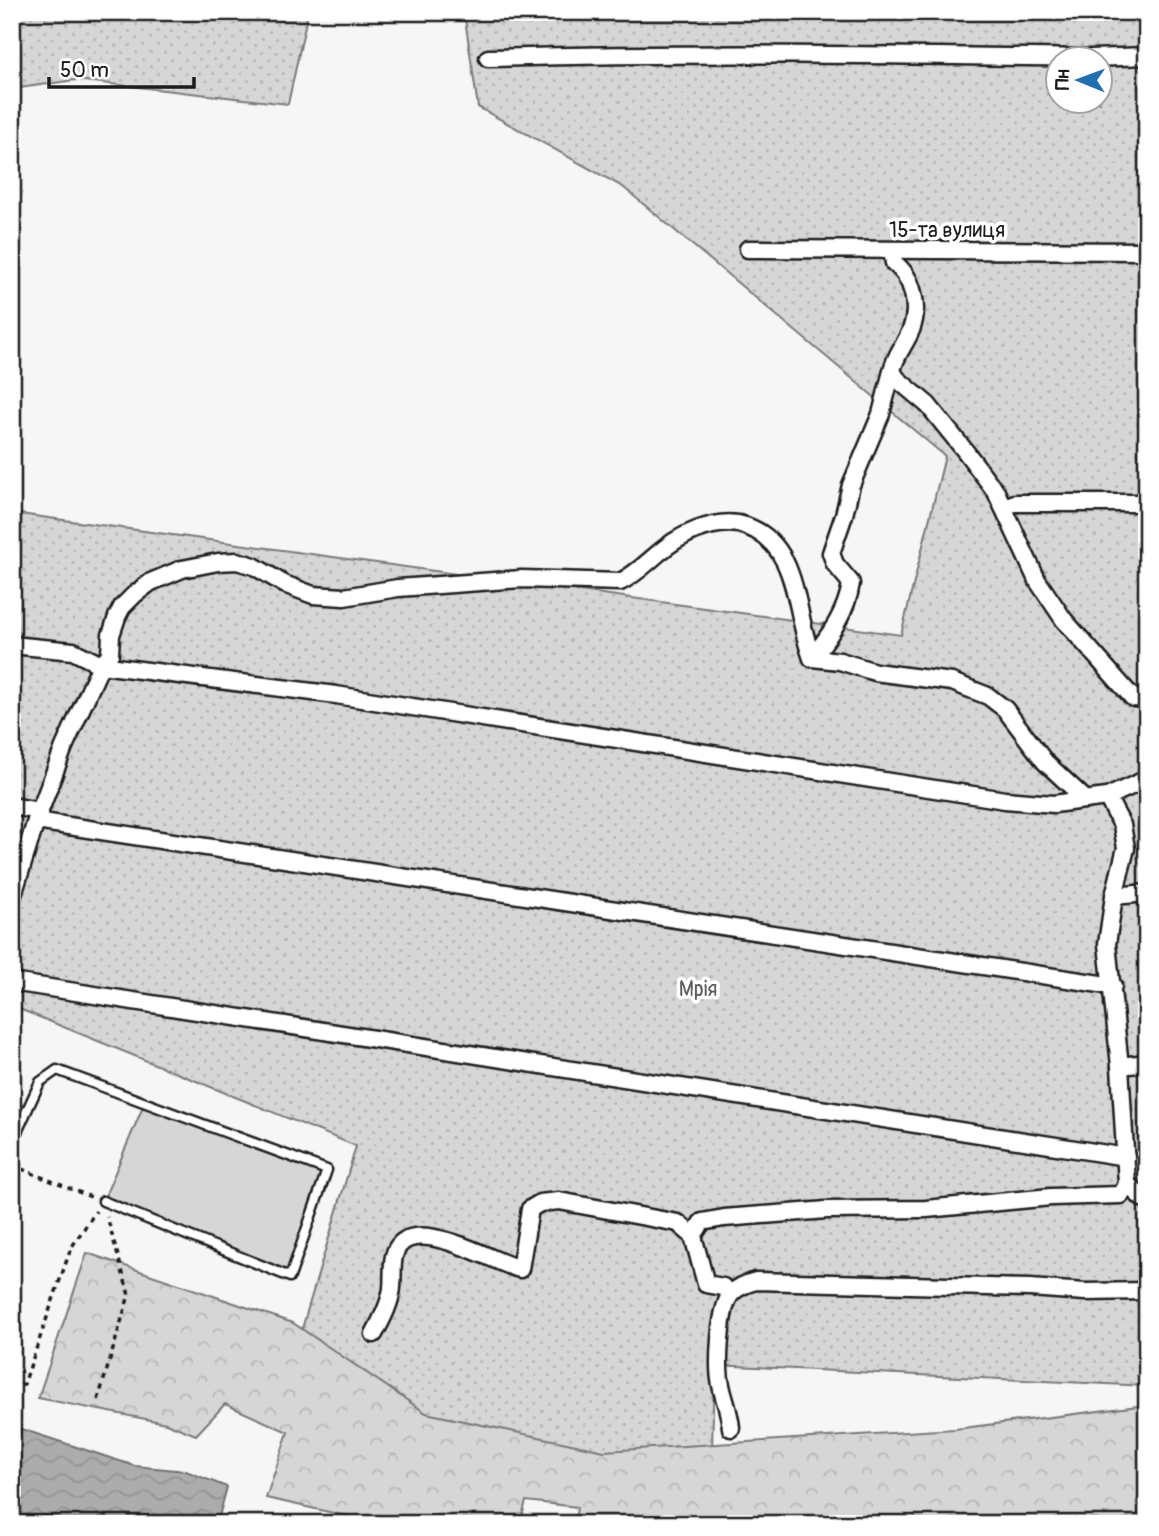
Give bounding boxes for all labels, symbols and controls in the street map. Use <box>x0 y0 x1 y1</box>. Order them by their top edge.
scale bar <box>49 46 194 90</box>
north arrow <box>1044 46 1114 116</box>
text: 50 m <box>60 57 109 84</box>
text: Пн <box>1051 69 1075 90</box>
street label: 15-та вулиця <box>889 217 1005 244</box>
park label: Мрія <box>679 976 717 1003</box>

